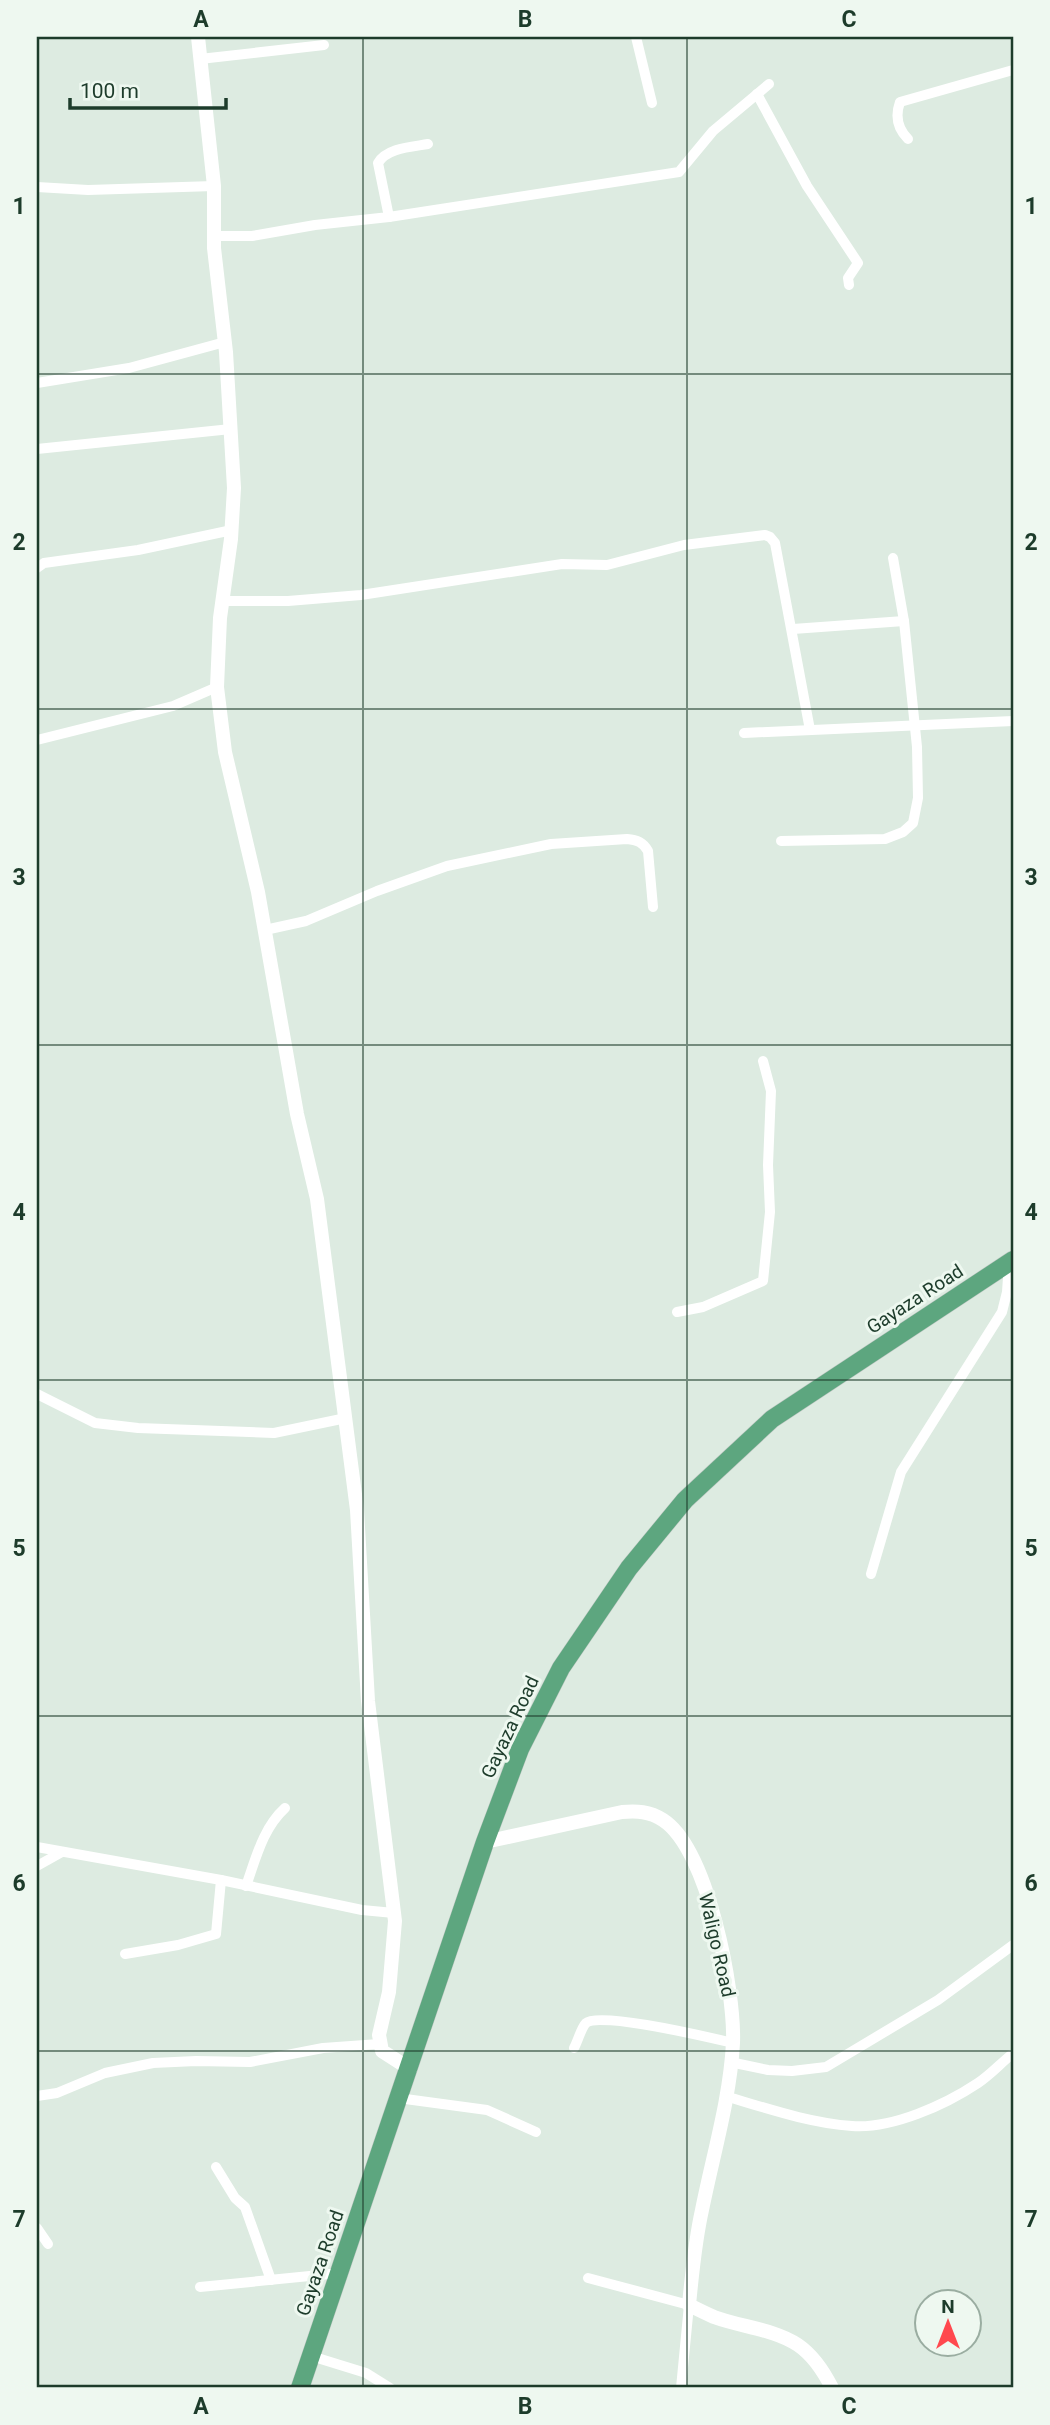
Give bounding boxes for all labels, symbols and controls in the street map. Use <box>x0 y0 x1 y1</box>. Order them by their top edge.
text: A <box>193 6 209 33</box>
text: B <box>518 6 532 33</box>
text: C <box>841 6 857 33</box>
scale bar <box>70 66 226 110</box>
text: 100 m <box>80 79 139 103</box>
text: 1 <box>12 193 26 220</box>
text: 1 <box>1024 193 1038 220</box>
text: 2 <box>12 529 26 556</box>
text: 2 <box>1024 529 1038 556</box>
text: 3 <box>12 864 26 891</box>
text: 3 <box>1024 864 1038 891</box>
text: 4 <box>12 1199 26 1226</box>
text: 4 <box>1024 1199 1038 1226</box>
street label: Gayaza Road <box>862 1259 968 1339</box>
text: 5 <box>12 1535 26 1562</box>
text: 5 <box>1024 1535 1038 1562</box>
street label: Gayaza Road <box>476 1672 544 1782</box>
text: 6 <box>12 1870 26 1897</box>
text: 6 <box>1024 1870 1038 1897</box>
street label: Waligo Road <box>694 1891 740 1999</box>
text: 7 <box>12 2206 26 2233</box>
text: 7 <box>1024 2206 1038 2233</box>
street label: Gayaza Road <box>291 2207 349 2319</box>
north arrow <box>914 2288 984 2358</box>
text: N <box>941 2295 955 2318</box>
text: A <box>193 2393 209 2420</box>
text: B <box>518 2393 532 2420</box>
text: C <box>841 2393 857 2420</box>

